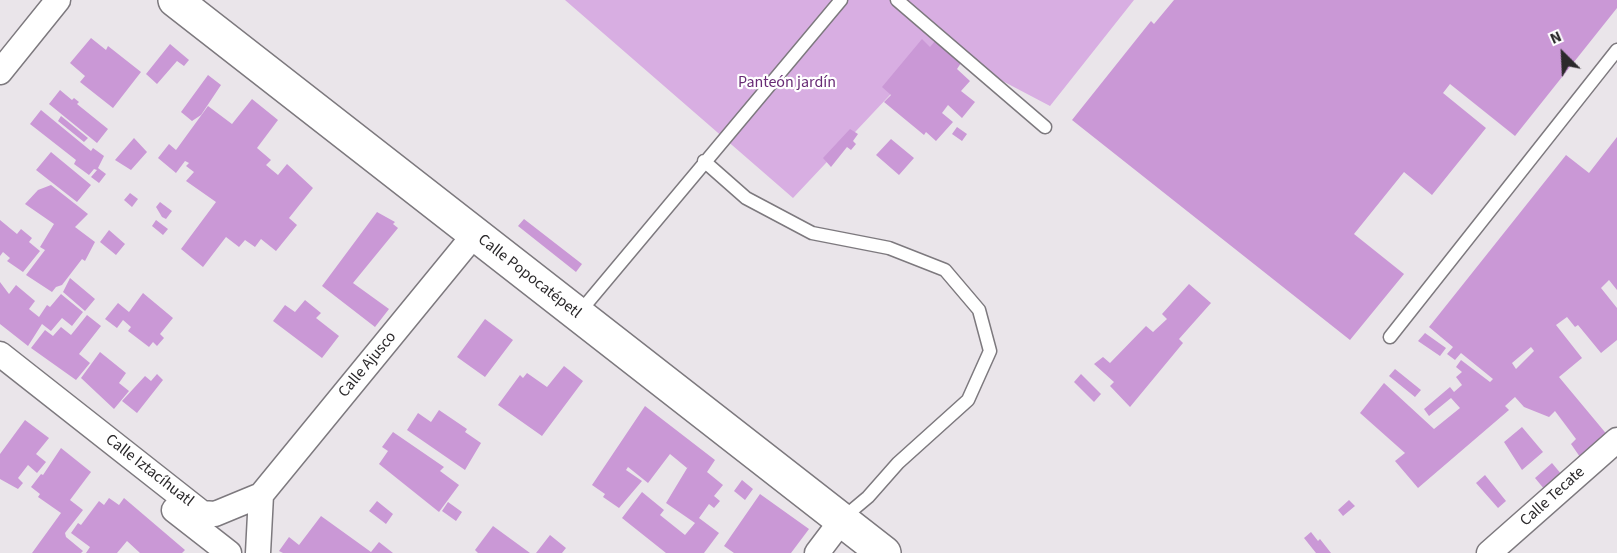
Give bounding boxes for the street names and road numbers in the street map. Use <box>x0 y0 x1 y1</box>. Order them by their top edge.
street label: Calle Popocatépetl <box>474 231 584 323</box>
street label: Calle Ajusco <box>335 328 401 402</box>
street label: Calle Iztacíhuatl <box>101 431 197 511</box>
street label: Calle Tecate <box>1517 463 1589 531</box>

